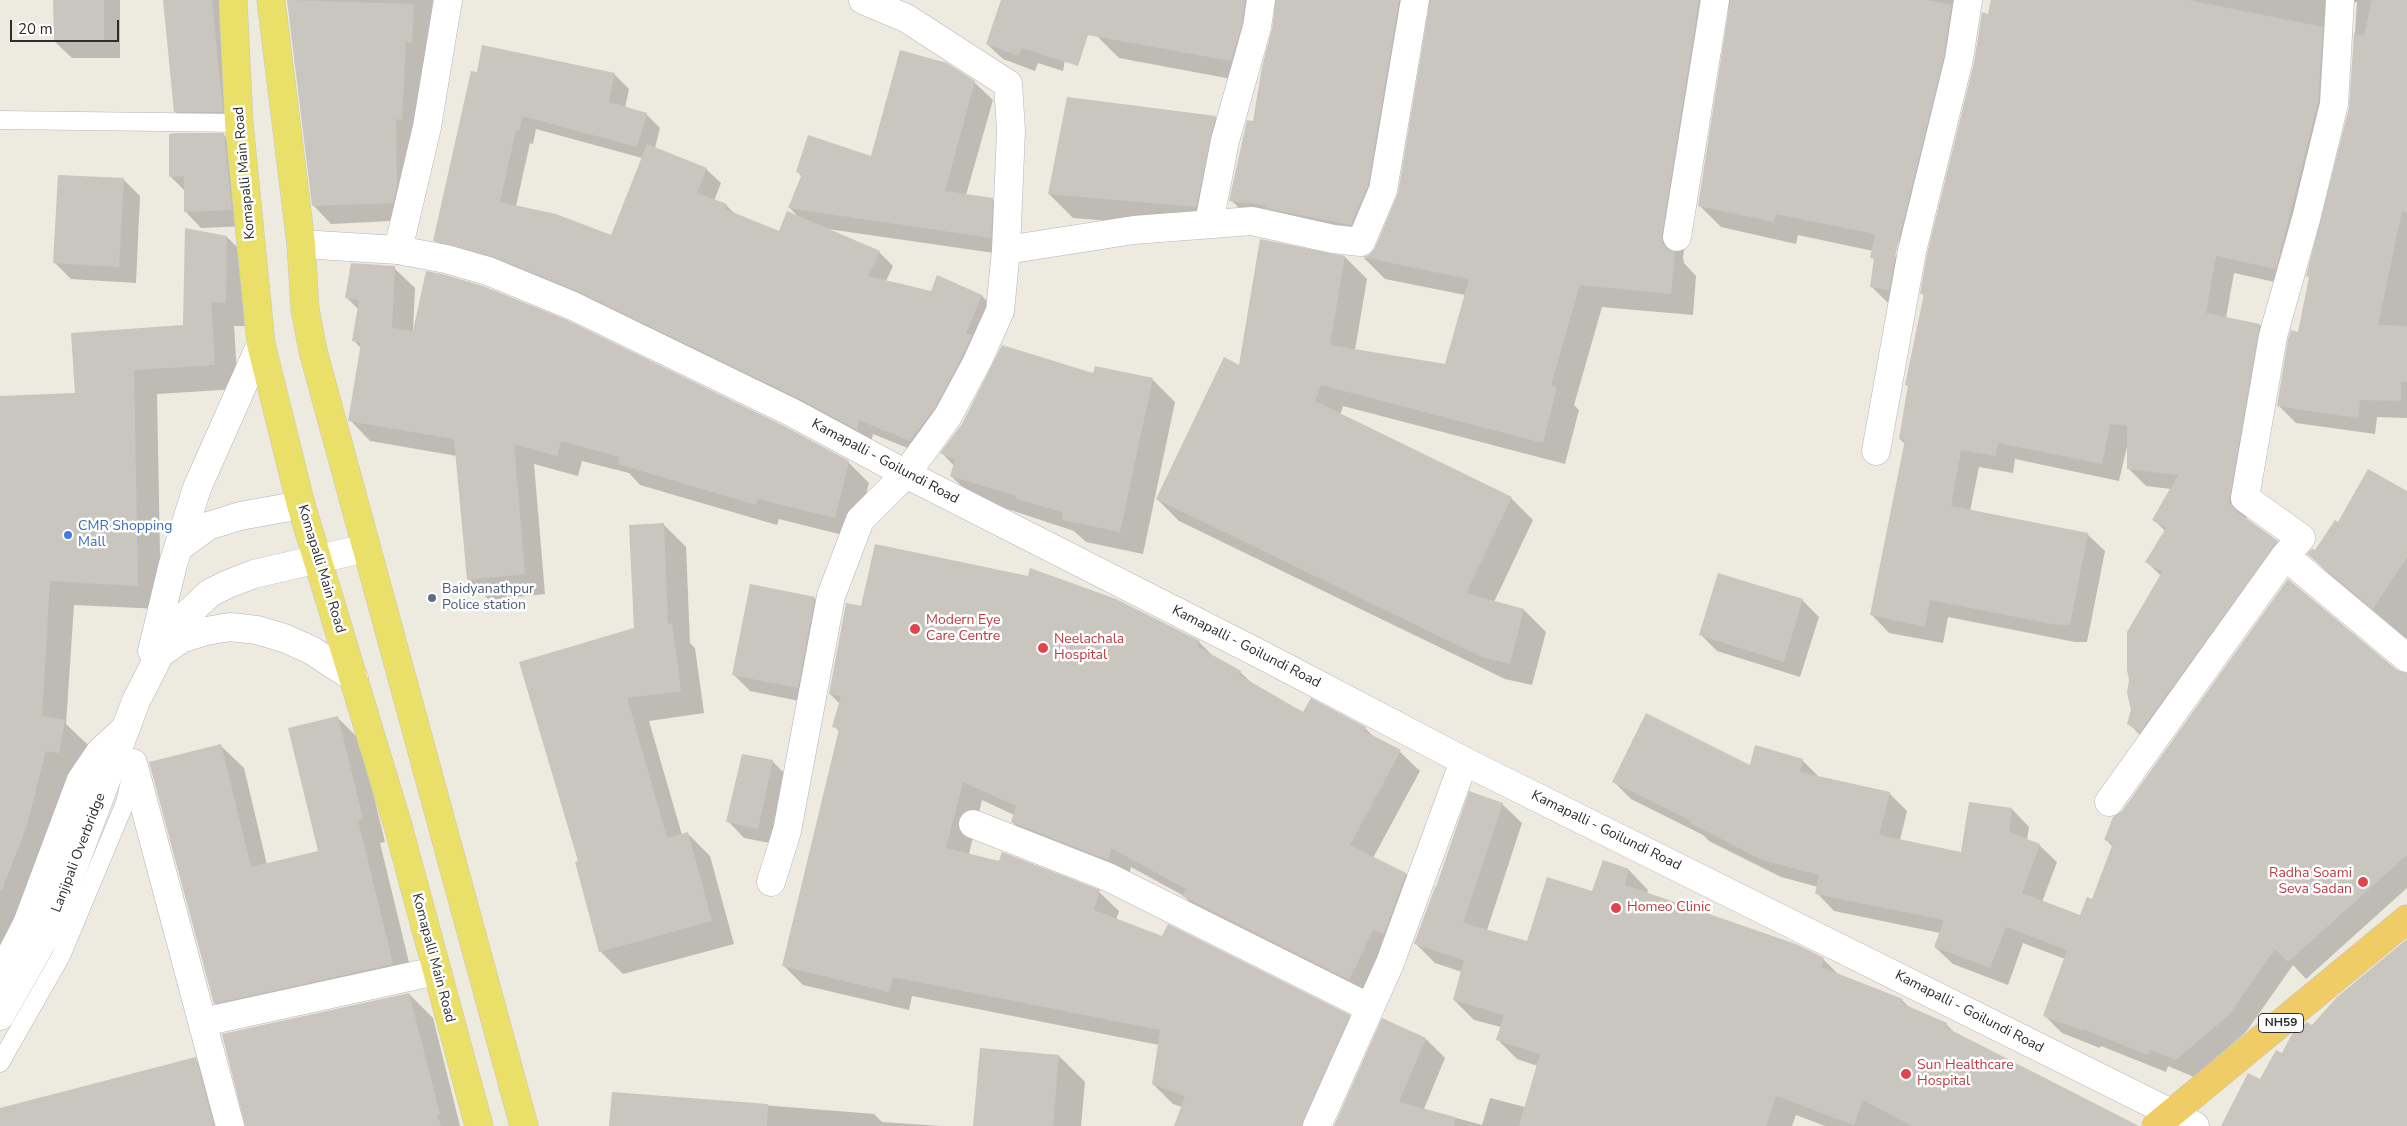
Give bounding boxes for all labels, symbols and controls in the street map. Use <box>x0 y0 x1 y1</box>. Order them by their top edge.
scale bar <box>12 10 121 42</box>
text: 20 m <box>18 19 53 39</box>
street label: Komapalli Main Road <box>231 106 259 240</box>
street label: Kamapalli - Goilundi Road <box>808 416 962 508</box>
street label: Komapalli Main Road <box>293 503 349 635</box>
place label: CMR Shopping Mall <box>78 519 172 552</box>
marker: CMR Shopping Mall <box>62 529 74 541</box>
place label: Baidyanathpur Police station <box>442 582 534 614</box>
marker: Baidyanathpur Police station <box>426 592 438 604</box>
street label: Kamapalli - Goilundi Road <box>1169 602 1323 692</box>
place label: Modern Eye Care Centre <box>926 613 1001 646</box>
marker: Modern Eye Care Centre <box>908 622 922 636</box>
place label: Neelachala Hospital <box>1054 632 1124 664</box>
marker: Neelachala Hospital <box>1036 641 1050 655</box>
street label: Kamapalli - Goilundi Road <box>1528 787 1684 875</box>
street label: Lanjipali Overbridge <box>48 791 110 915</box>
place label: Radha Soami Seva Sadan <box>2269 866 2352 899</box>
marker: Radha Soami Seva Sadan <box>2356 875 2370 889</box>
street label: Komapalli Main Road <box>408 891 458 1025</box>
place label: Homeo Clinic <box>1627 900 1711 916</box>
marker: Homeo Clinic <box>1609 901 1623 915</box>
street label: Kamapalli - Goilundi Road <box>1892 967 2046 1057</box>
road number: NH59 <box>2258 1014 2304 1032</box>
place label: Sun Healthcare Hospital <box>1917 1058 2014 1090</box>
marker: Sun Healthcare Hospital <box>1899 1067 1913 1081</box>

